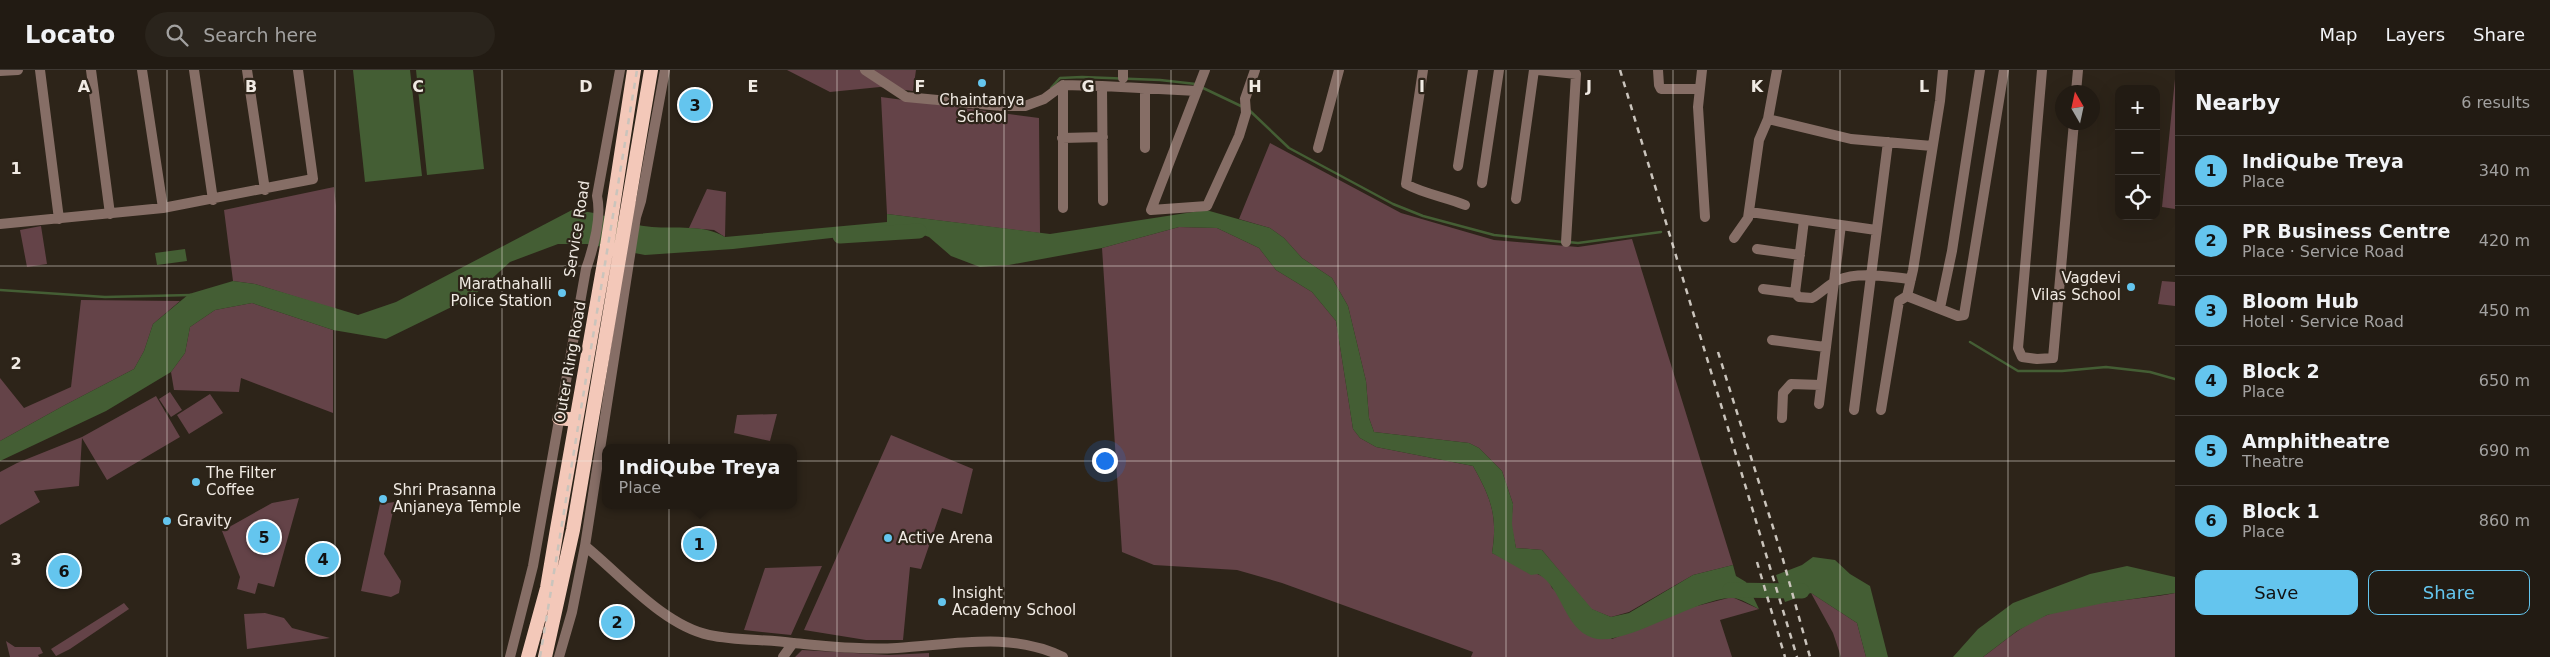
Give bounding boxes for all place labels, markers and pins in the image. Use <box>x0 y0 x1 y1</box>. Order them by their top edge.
marker: Chaintanya School <box>976 77 988 89</box>
pin: 3 <box>679 86 711 124</box>
place label: Chaintanya School <box>939 91 1025 126</box>
place label: Vagdevi Vilas School <box>2031 269 2121 304</box>
place label: Marathahalli Police Station <box>450 275 552 310</box>
marker: Vagdevi Vilas School <box>2125 281 2137 293</box>
marker: Marathahalli Police Station <box>556 287 568 299</box>
place label: The Filter Coffee <box>205 464 277 499</box>
marker: The Filter Coffee <box>190 476 202 488</box>
place label: Shri Prasanna Anjaneya Temple <box>393 481 521 516</box>
marker: Shri Prasanna Anjaneya Temple <box>377 493 389 505</box>
place label: Gravity <box>177 512 232 530</box>
marker: Gravity <box>161 515 173 527</box>
pin: 5 <box>248 518 280 556</box>
pin: 1 <box>683 525 715 563</box>
place label: Active Arena <box>898 529 993 547</box>
marker: Active Arena <box>882 532 894 544</box>
pin: 4 <box>307 540 339 578</box>
pin: 6 <box>48 552 80 590</box>
place label: Insight Academy School <box>952 584 1076 619</box>
marker: Insight Academy School <box>936 596 948 608</box>
pin: 2 <box>601 603 633 641</box>

